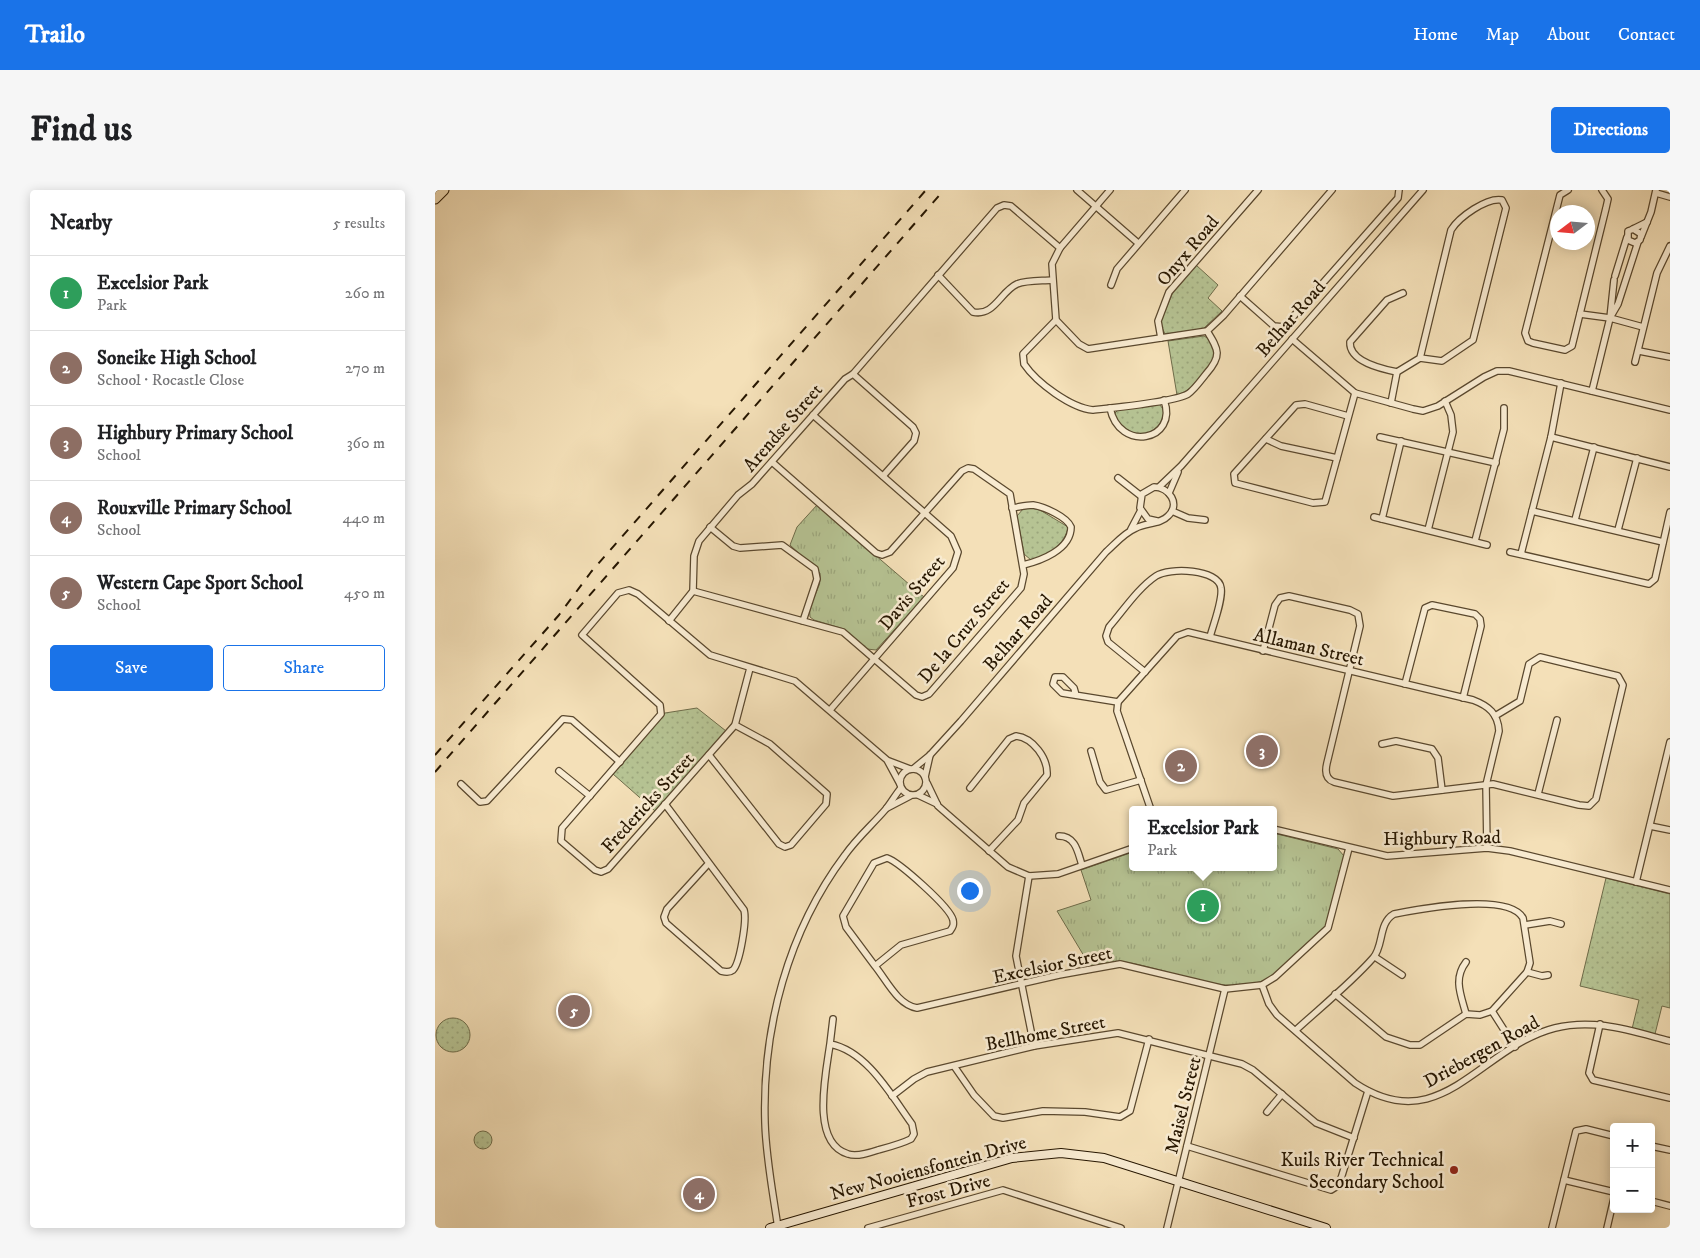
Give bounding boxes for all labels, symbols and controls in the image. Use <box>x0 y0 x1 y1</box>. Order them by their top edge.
text: Trailo <box>25 20 85 50</box>
text: Home <box>1413 24 1458 46</box>
text: Map <box>1486 24 1519 46</box>
text: About <box>1547 24 1590 46</box>
text: Contact <box>1618 24 1675 46</box>
button: Directions <box>1551 107 1670 153</box>
text: Find us <box>30 108 132 152</box>
north arrow <box>1550 205 1595 250</box>
text: Nearby <box>50 210 112 236</box>
street label: Onyx Road <box>1152 211 1225 291</box>
text: 5 results <box>333 213 385 233</box>
text: Excelsior Park <box>97 272 209 295</box>
street label: Belhar Road <box>1252 276 1331 362</box>
text: 1 <box>63 283 69 303</box>
text: 260 m <box>345 283 385 303</box>
text: Park <box>97 295 127 315</box>
text: Soneike High School <box>97 347 256 370</box>
text: 2 <box>62 358 70 378</box>
text: 270 m <box>345 358 385 378</box>
text: School · Rocastle Close <box>97 370 244 390</box>
street label: Arendse Street <box>738 379 828 477</box>
text: Highbury Primary School <box>97 422 293 445</box>
text: 3 <box>63 433 69 453</box>
text: 360 m <box>347 433 385 453</box>
text: School <box>97 445 141 465</box>
text: Rouxville Primary School <box>97 497 292 520</box>
text: 4 <box>61 508 71 528</box>
text: 440 m <box>343 508 385 528</box>
text: School <box>97 520 141 540</box>
street label: Davis Street <box>874 551 950 635</box>
text: Western Cape Sport School <box>97 572 303 595</box>
street label: De la Cruz Street <box>914 574 1015 688</box>
text: 5 <box>62 583 70 603</box>
text: 450 m <box>344 583 385 603</box>
street label: Belhar Road <box>979 590 1058 676</box>
text: School <box>97 595 141 615</box>
street label: Allaman Street <box>1251 624 1366 671</box>
button: Save <box>50 645 213 691</box>
button: Share <box>223 645 385 691</box>
pin: 3 <box>1246 732 1278 770</box>
pin: 2 <box>1165 747 1197 785</box>
street label: Fredericks Street <box>597 748 699 858</box>
popup <box>1129 806 1277 871</box>
text: Excelsior Park <box>1147 817 1259 840</box>
street label: Highbury Road <box>1383 826 1502 851</box>
text: Park <box>1147 840 1177 860</box>
your location <box>957 878 983 904</box>
pin: 1 <box>1187 887 1219 925</box>
street label: Excelsior Street <box>991 942 1114 989</box>
pin: 5 <box>558 992 590 1030</box>
street label: Bellhome Street <box>983 1011 1107 1056</box>
street label: Driebergen Road <box>1420 1011 1544 1093</box>
street label: Maisel Street <box>1160 1054 1207 1156</box>
map controls <box>1610 1123 1655 1213</box>
button: + <box>1610 1123 1655 1168</box>
street label: New Nooiensfontein Drive <box>828 1131 1029 1206</box>
place label: Kuils River Technical Secondary School <box>1281 1149 1444 1194</box>
marker: Kuils River Technical Secondary School <box>1448 1164 1460 1176</box>
button: − <box>1610 1168 1655 1213</box>
street label: Frost Drive <box>904 1169 993 1214</box>
pin: 4 <box>683 1175 715 1213</box>

